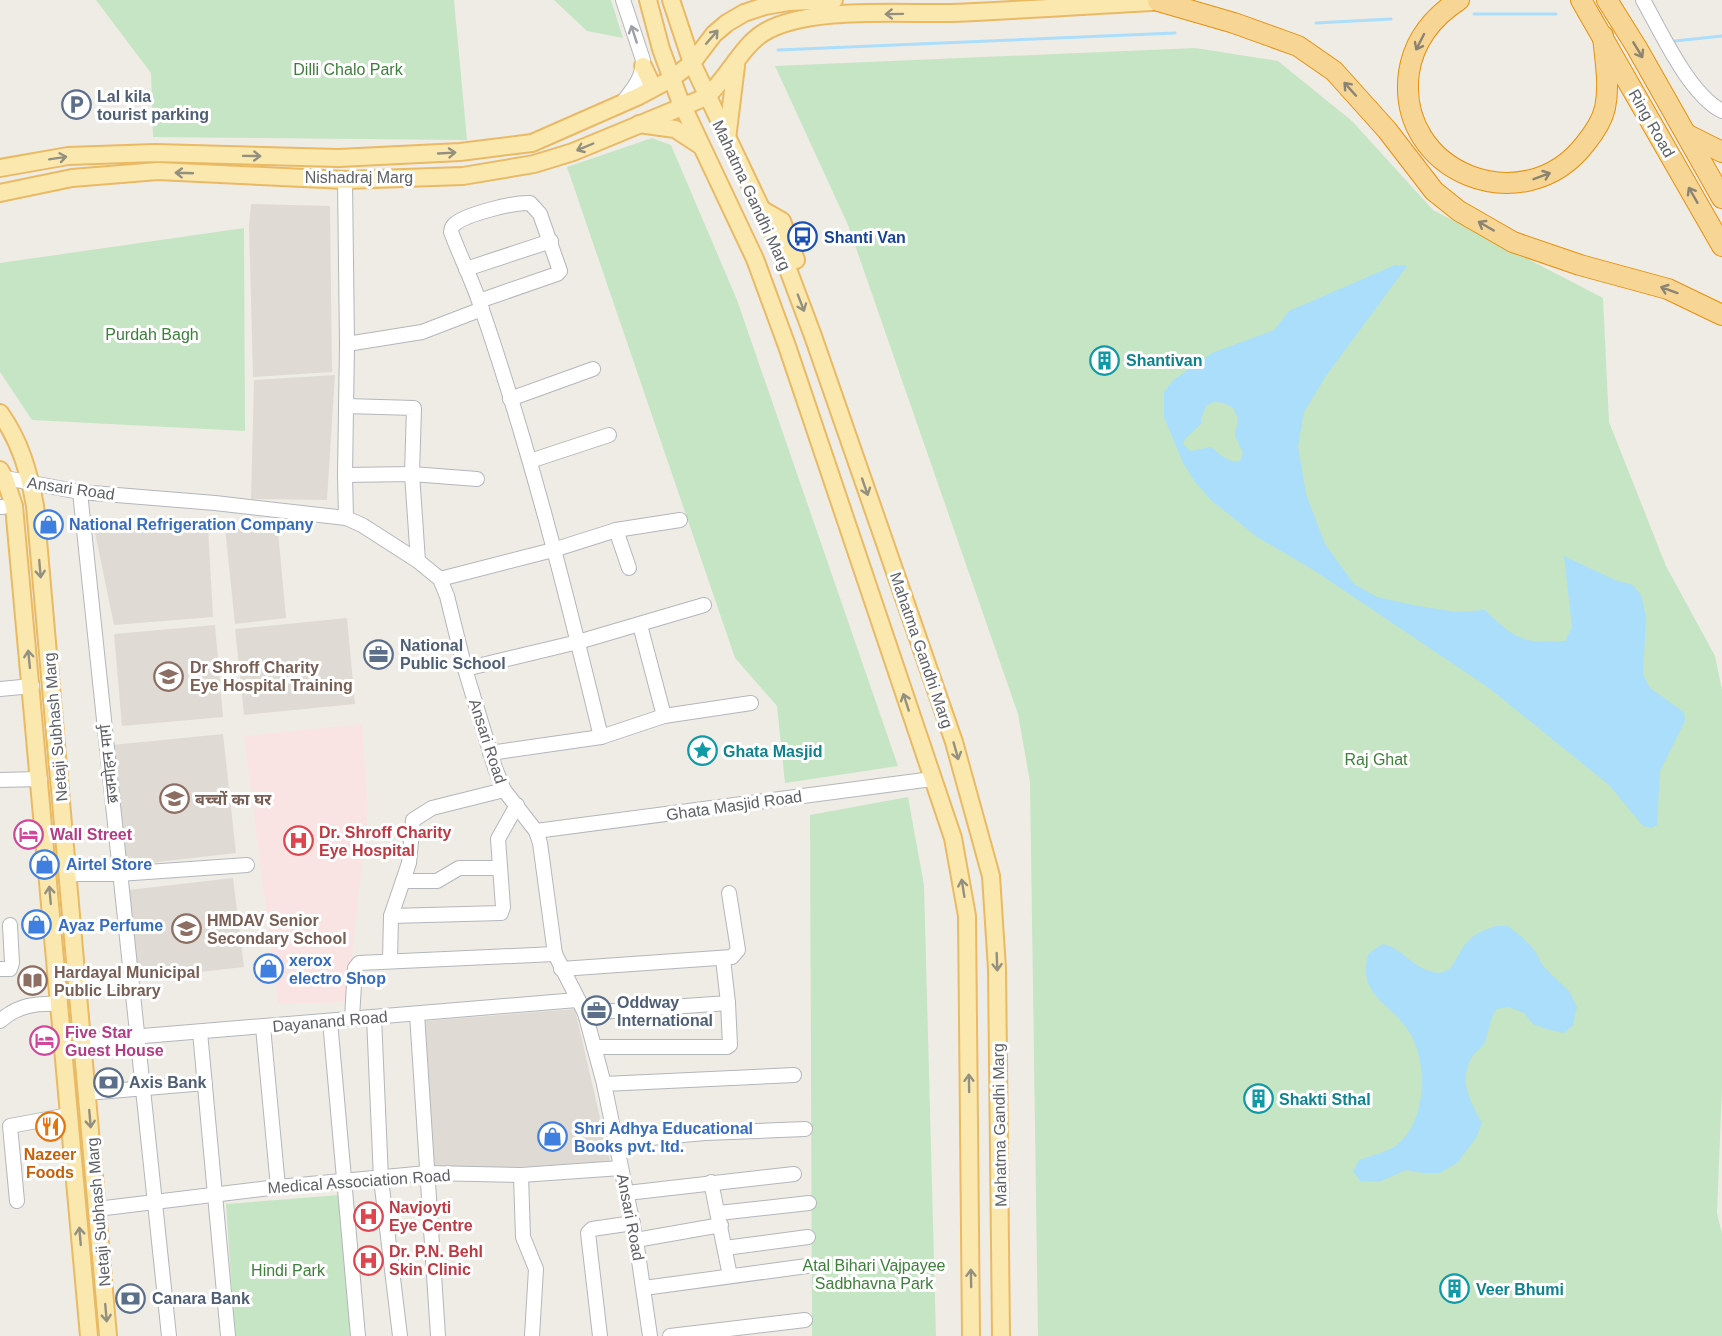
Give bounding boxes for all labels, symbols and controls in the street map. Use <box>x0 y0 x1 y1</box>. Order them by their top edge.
one-way arrow <box>884 8 904 20</box>
one-way arrow <box>627 25 638 44</box>
one-way arrow <box>705 30 719 45</box>
one-way arrow <box>1413 32 1425 50</box>
one-way arrow <box>1632 41 1644 58</box>
park label: Dilli Chalo Park <box>293 61 404 78</box>
one-way arrow <box>1343 82 1357 97</box>
street label: Ring Road <box>1625 86 1678 160</box>
place label: Lal kila tourist parking <box>97 88 209 123</box>
parking icon: Lal kila tourist parking <box>60 89 92 121</box>
street label: Mahatma Gandhi Marg <box>709 117 794 273</box>
one-way arrow <box>576 142 595 153</box>
one-way arrow <box>437 147 457 158</box>
one-way arrow <box>242 150 262 161</box>
one-way arrow <box>47 152 67 163</box>
one-way arrow <box>174 167 194 178</box>
street label: Nishadraj Marg <box>305 169 413 186</box>
one-way arrow <box>1532 170 1551 181</box>
one-way arrow <box>1687 187 1699 204</box>
one-way arrow <box>1477 220 1494 232</box>
bus stop icon: Shanti Van <box>787 221 819 253</box>
place label: Shanti Van <box>824 229 906 246</box>
one-way arrow <box>1660 284 1679 295</box>
one-way arrow <box>796 293 807 312</box>
park label: Purdah Bagh <box>105 326 199 343</box>
building icon: Shantivan <box>1089 344 1121 376</box>
place label: Shantivan <box>1126 352 1202 369</box>
street label: Ansari Road <box>26 474 116 503</box>
one-way arrow <box>861 477 872 496</box>
shop icon: National Refrigeration Company <box>32 508 64 540</box>
place label: National Refrigeration Company <box>69 516 314 533</box>
one-way arrow <box>35 558 46 578</box>
street label: Mahatma Gandhi Marg <box>887 570 956 730</box>
place label: National Public School <box>400 637 506 672</box>
office icon: National Public School <box>363 638 395 670</box>
one-way arrow <box>23 650 34 670</box>
street label: Netaji Subhash Marg <box>41 652 70 802</box>
place label: Dr Shroff Charity Eye Hospital Training <box>190 659 353 694</box>
school or university icon: Dr Shroff Charity Eye Hospital Training <box>153 660 185 692</box>
one-way arrow <box>899 693 910 712</box>
street label: Ansari Road <box>466 697 509 786</box>
street label: ब्रजमोहन मार्ग <box>95 723 121 804</box>
place icon: Ghata Masjid <box>686 735 718 767</box>
one-way arrow <box>951 741 962 760</box>
place label: Ghata Masjid <box>723 743 823 760</box>
park label: Raj Ghat <box>1344 751 1408 768</box>
school or university icon: बच्चों का घर <box>158 783 190 815</box>
street label: Ghata Masjid Road <box>665 788 803 823</box>
place label: बच्चों का घर <box>195 790 272 808</box>
hotel icon: Wall Street <box>13 818 45 850</box>
place label: Dr. Shroff Charity Eye Hospital <box>319 824 452 859</box>
hospital icon: Dr. Shroff Charity Eye Hospital <box>282 825 314 857</box>
place label: Wall Street <box>50 826 133 843</box>
shop icon: Airtel Store <box>29 848 61 880</box>
place label: Airtel Store <box>66 856 152 873</box>
one-way arrow <box>957 879 968 898</box>
one-way arrow <box>44 886 55 906</box>
shop icon: Ayaz Perfume <box>21 909 53 941</box>
place label: HMDAV Senior Secondary School <box>207 912 347 947</box>
school or university icon: HMDAV Senior Secondary School <box>170 913 202 945</box>
place label: Ayaz Perfume <box>58 917 163 934</box>
one-way arrow <box>991 951 1002 971</box>
place label: xerox electro Shop <box>289 952 386 987</box>
shop icon: xerox electro Shop <box>252 953 284 985</box>
place label: Hardayal Municipal Public Library <box>54 964 200 999</box>
library icon: Hardayal Municipal Public Library <box>17 965 49 997</box>
place label: Oddway International <box>617 994 713 1029</box>
office icon: Oddway International <box>580 995 612 1027</box>
street label: Dayanand Road <box>272 1008 388 1035</box>
place label: Five Star Guest House <box>65 1024 164 1059</box>
hotel icon: Five Star Guest House <box>28 1025 60 1057</box>
street label: Mahatma Gandhi Marg <box>990 1043 1009 1207</box>
bank icon: Axis Bank <box>92 1066 124 1098</box>
one-way arrow <box>963 1073 975 1093</box>
place label: Axis Bank <box>129 1074 206 1091</box>
building icon: Shakti Sthal <box>1242 1083 1274 1115</box>
place label: Shakti Sthal <box>1279 1091 1371 1108</box>
one-way arrow <box>84 1108 95 1128</box>
restaurant icon: Nazeer Foods <box>34 1110 66 1142</box>
place label: Shri Adhya Educational Books pvt. ltd. <box>574 1120 753 1155</box>
shop icon: Shri Adhya Educational Books pvt. ltd. <box>537 1121 569 1153</box>
street label: Netaji Subhash Marg <box>84 1137 113 1287</box>
place label: Nazeer Foods <box>24 1146 76 1181</box>
street label: Medical Association Road <box>267 1167 451 1196</box>
street label: Ansari Road <box>614 1172 647 1262</box>
place label: Navjoyti Eye Centre <box>389 1199 473 1234</box>
hospital icon: Navjoyti Eye Centre <box>352 1200 384 1232</box>
one-way arrow <box>74 1226 85 1246</box>
place label: Dr. P.N. Behl Skin Clinic <box>389 1243 483 1278</box>
hospital icon: Dr. P.N. Behl Skin Clinic <box>352 1244 384 1276</box>
park label: Atal Bihari Vajpayee Sadbhavna Park <box>803 1257 946 1292</box>
park label: Hindi Park <box>251 1262 326 1279</box>
one-way arrow <box>965 1268 977 1288</box>
building icon: Veer Bhumi <box>1439 1273 1471 1305</box>
place label: Veer Bhumi <box>1476 1281 1564 1298</box>
bank icon: Canara Bank <box>115 1282 147 1314</box>
place label: Canara Bank <box>152 1290 250 1307</box>
one-way arrow <box>101 1302 112 1322</box>

